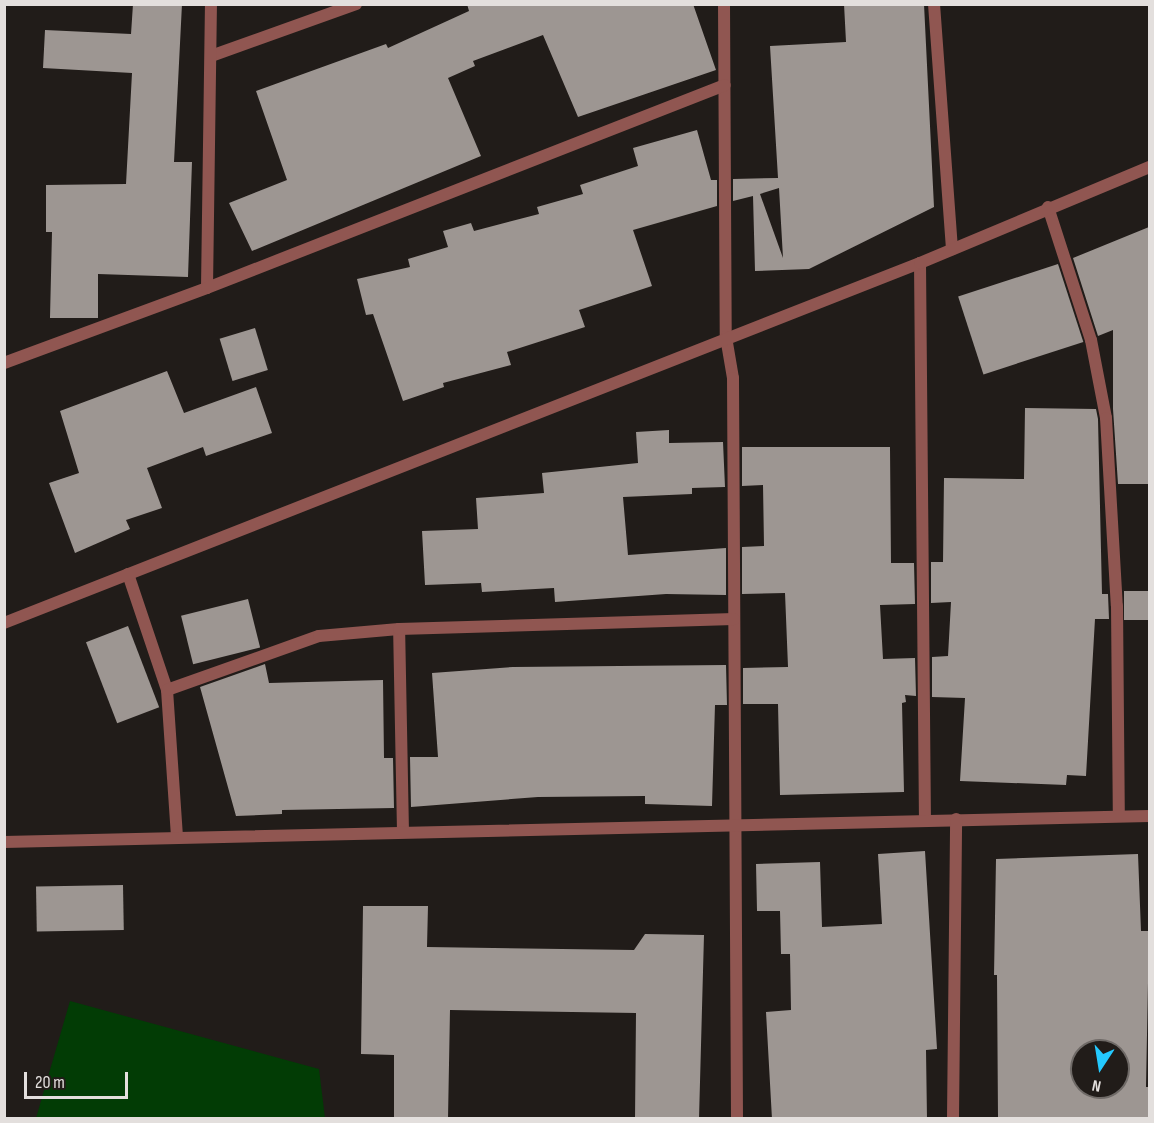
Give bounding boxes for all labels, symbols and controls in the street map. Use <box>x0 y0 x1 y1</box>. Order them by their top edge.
north arrow <box>1070 1039 1130 1099</box>
scale bar <box>27 1060 130 1098</box>
text: 20 m <box>35 1072 65 1093</box>
text: N <box>1090 1075 1103 1095</box>

